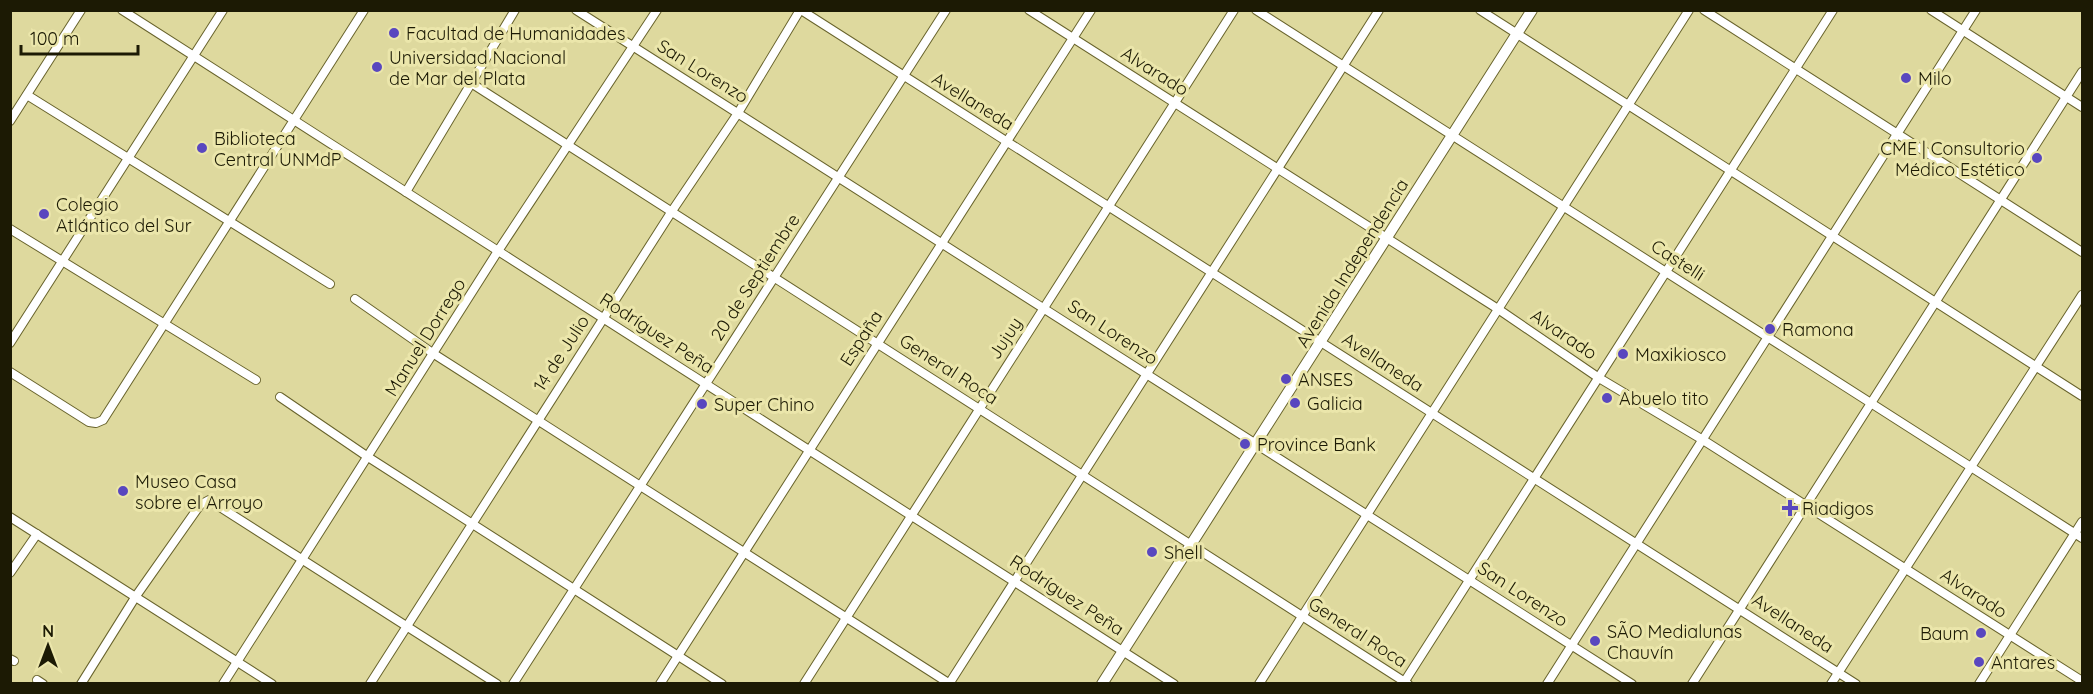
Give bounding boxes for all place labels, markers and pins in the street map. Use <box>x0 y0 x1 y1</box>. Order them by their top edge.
place label: Facultad de Humanidades <box>406 22 625 45</box>
marker: Facultad de Humanidades <box>387 26 401 40</box>
place label: Universidad Nacional de Mar del Plata <box>389 46 566 90</box>
marker: Universidad Nacional de Mar del Plata <box>370 60 384 74</box>
place label: Milo <box>1918 67 1952 90</box>
marker: Milo <box>1899 71 1913 85</box>
place label: Biblioteca Central UNMdP <box>214 127 342 171</box>
place label: CME | Consultorio Médico Estético <box>1880 137 2025 181</box>
marker: Biblioteca Central UNMdP <box>195 141 209 155</box>
marker: CME | Consultorio Médico Estético <box>2030 151 2044 165</box>
place label: Colegio Atlántico del Sur <box>56 193 192 237</box>
marker: Colegio Atlántico del Sur <box>37 207 51 221</box>
place label: Ramona <box>1782 318 1854 341</box>
marker: Ramona <box>1763 322 1777 336</box>
place label: Maxikiosco <box>1635 343 1726 366</box>
marker: Maxikiosco <box>1616 347 1630 361</box>
place label: ANSES <box>1298 368 1353 391</box>
marker: ANSES <box>1279 372 1293 386</box>
place label: Abuelo tito <box>1619 387 1709 410</box>
marker: Abuelo tito <box>1600 391 1614 405</box>
place label: Galicia <box>1307 392 1363 415</box>
place label: Super Chino <box>714 393 814 416</box>
marker: Galicia <box>1288 396 1302 410</box>
marker: Super Chino <box>695 397 709 411</box>
place label: Province Bank <box>1257 433 1376 456</box>
marker: Province Bank <box>1238 437 1252 451</box>
place label: Museo Casa sobre el Arroyo <box>135 470 263 514</box>
marker: Museo Casa sobre el Arroyo <box>116 484 130 498</box>
place label: Riadigos <box>1802 497 1874 520</box>
marker: Riadigos <box>1783 501 1797 515</box>
place label: Shell <box>1164 541 1203 564</box>
marker: Shell <box>1145 545 1159 559</box>
place label: SÃO Medialunas Chauvín <box>1607 620 1742 664</box>
place label: Baum <box>1920 622 1969 645</box>
marker: Baum <box>1974 626 1988 640</box>
marker: SÃO Medialunas Chauvín <box>1588 634 1602 648</box>
place label: Antares <box>1991 651 2055 674</box>
marker: Antares <box>1972 655 1986 669</box>

